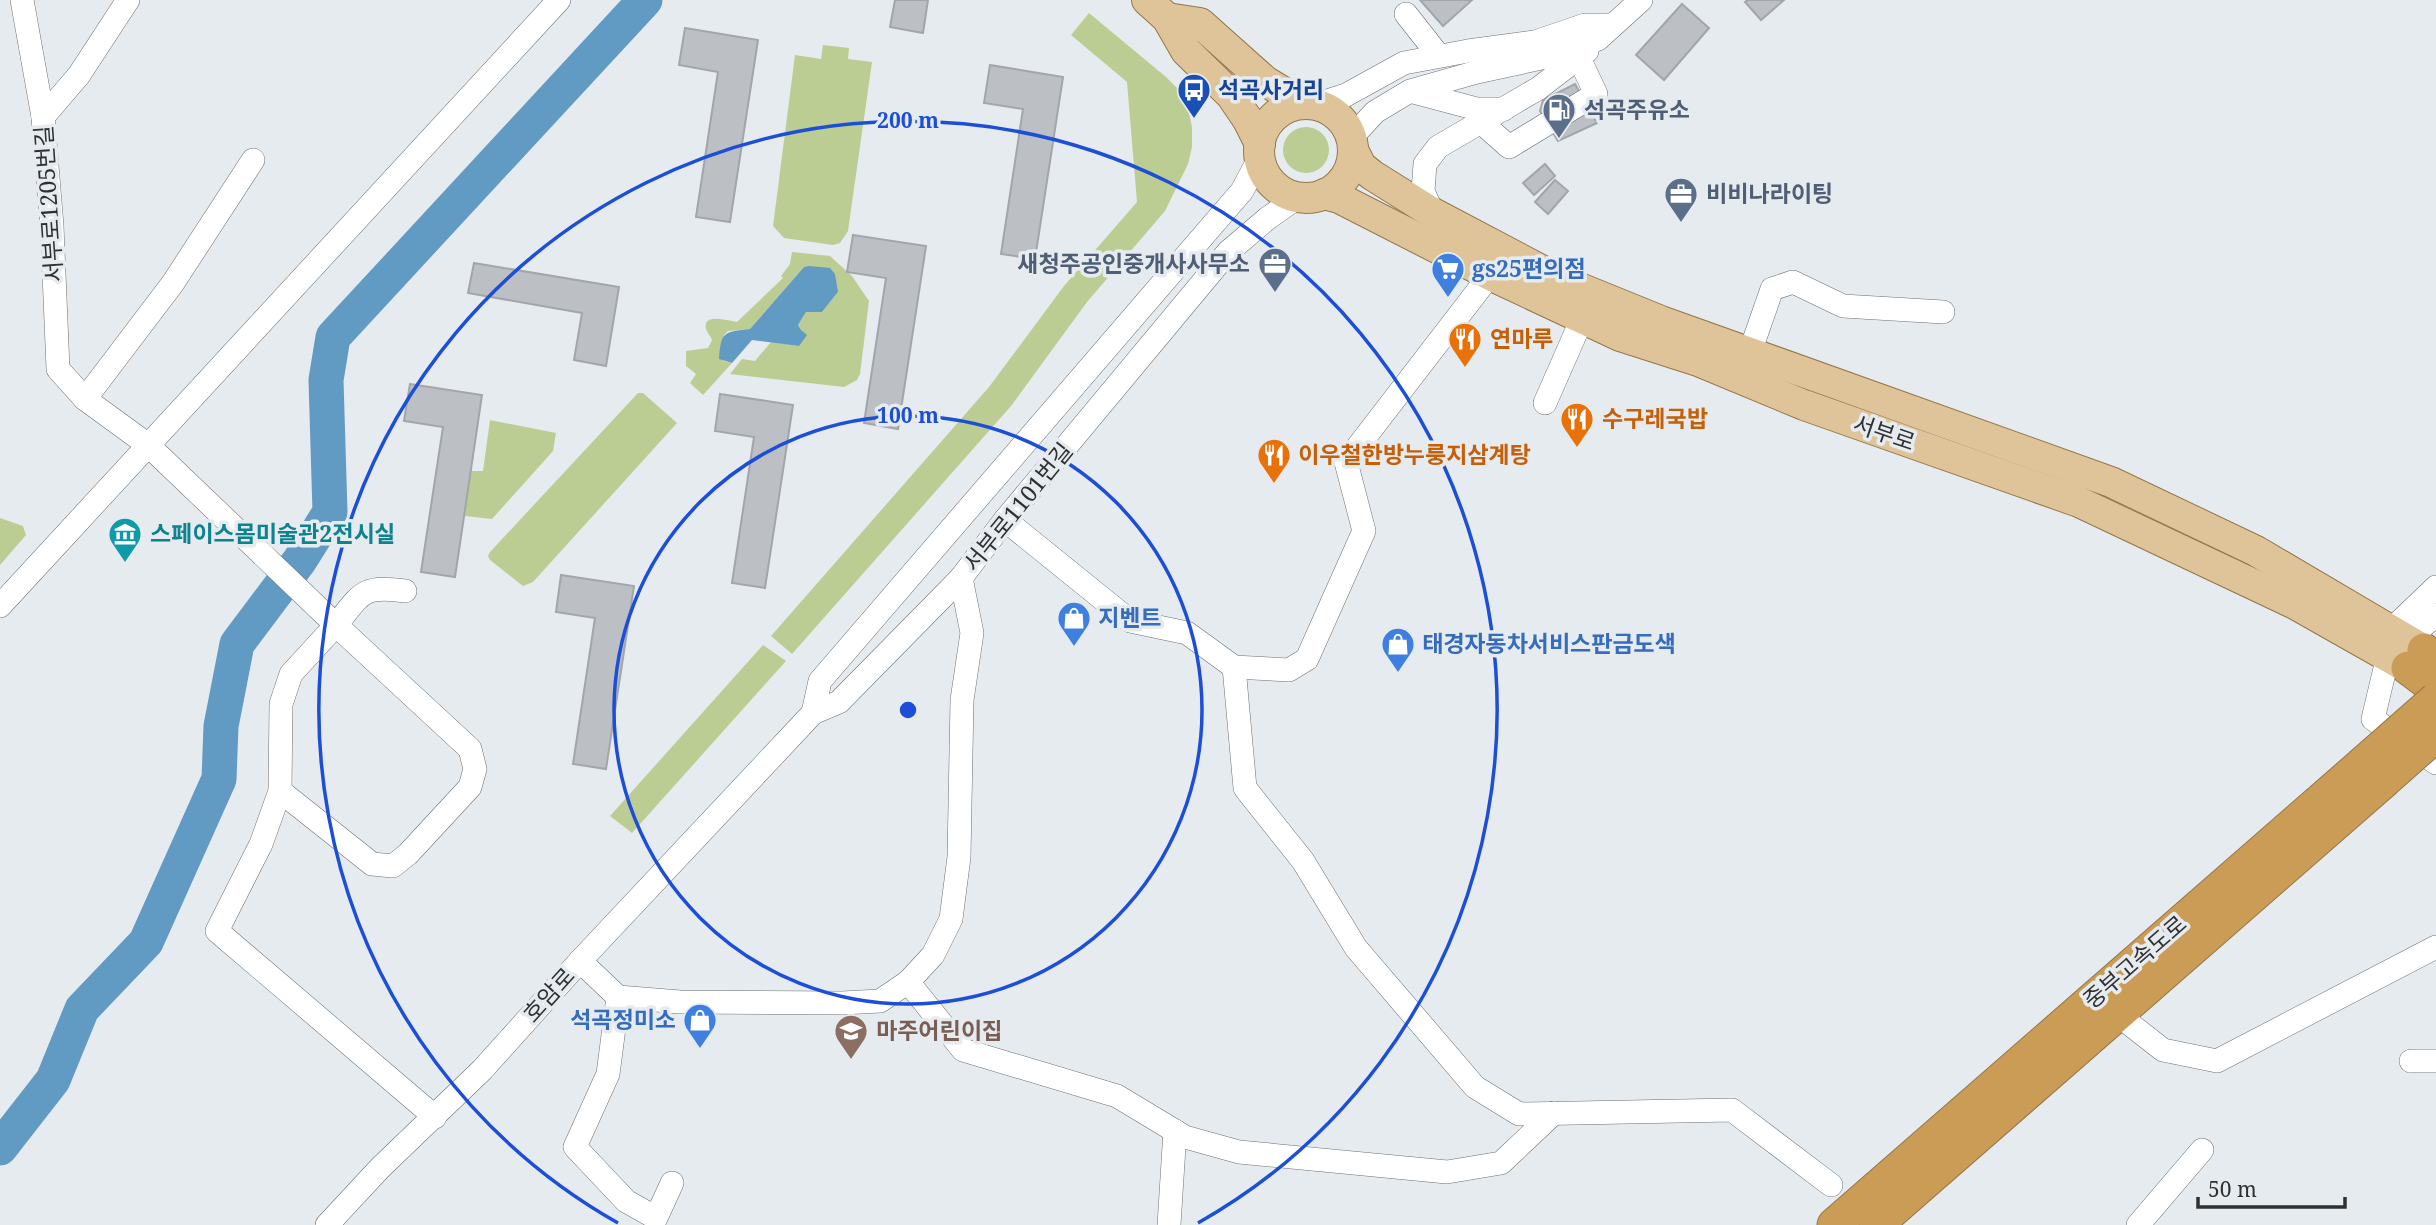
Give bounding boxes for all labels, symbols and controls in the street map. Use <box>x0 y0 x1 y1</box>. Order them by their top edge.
bus stop icon: 석곡사거리 <box>1175 71 1213 120</box>
place label: 석곡사거리 <box>1218 73 1324 105</box>
fuel station icon: 석곡주유소 <box>1540 91 1578 140</box>
place label: 석곡주유소 <box>1584 93 1690 125</box>
text: 200 m <box>877 106 939 134</box>
street label: 서부로1205번길 <box>27 125 69 284</box>
office icon: 비비나라이팅 <box>1662 175 1700 224</box>
place label: 비비나라이팅 <box>1706 177 1833 209</box>
office icon: 새청주공인중개사사무소 <box>1256 245 1294 294</box>
place label: 새청주공인중개사사무소 <box>1017 247 1250 279</box>
supermarket icon: gs25편의점 <box>1429 250 1467 299</box>
place label: gs25편의점 <box>1472 252 1585 284</box>
restaurant icon: 연마루 <box>1446 320 1484 369</box>
place label: 연마루 <box>1490 322 1553 354</box>
restaurant icon: 수구레국밥 <box>1558 400 1596 449</box>
text: 100 m <box>877 401 939 429</box>
place label: 수구레국밥 <box>1602 402 1708 434</box>
street label: 서부로 <box>1849 407 1920 458</box>
street label: 서부로1101번길 <box>955 435 1079 578</box>
restaurant icon: 이우철한방누룽지삼계탕 <box>1255 436 1293 485</box>
place label: 이우철한방누룽지삼계탕 <box>1298 438 1531 470</box>
museum icon: 스페이스몸미술관2전시실 <box>106 515 144 564</box>
place label: 스페이스몸미술관2전시실 <box>150 517 396 549</box>
shop icon: 지벤트 <box>1055 599 1093 648</box>
place label: 지벤트 <box>1098 601 1161 633</box>
shop icon: 태경자동차서비스판금도색 <box>1379 625 1417 674</box>
place label: 태경자동차서비스판금도색 <box>1422 627 1676 659</box>
centre of rings <box>896 698 920 722</box>
street label: 중부고속도로 <box>2076 908 2193 1015</box>
street label: 호암로 <box>515 960 581 1029</box>
shop icon: 석곡정미소 <box>681 1001 719 1050</box>
place label: 석곡정미소 <box>570 1003 676 1035</box>
school or university icon: 마주어린이집 <box>832 1012 870 1061</box>
place label: 마주어린이집 <box>876 1014 1003 1046</box>
scale bar <box>2198 1166 2345 1210</box>
text: 50 m <box>2208 1175 2257 1203</box>

